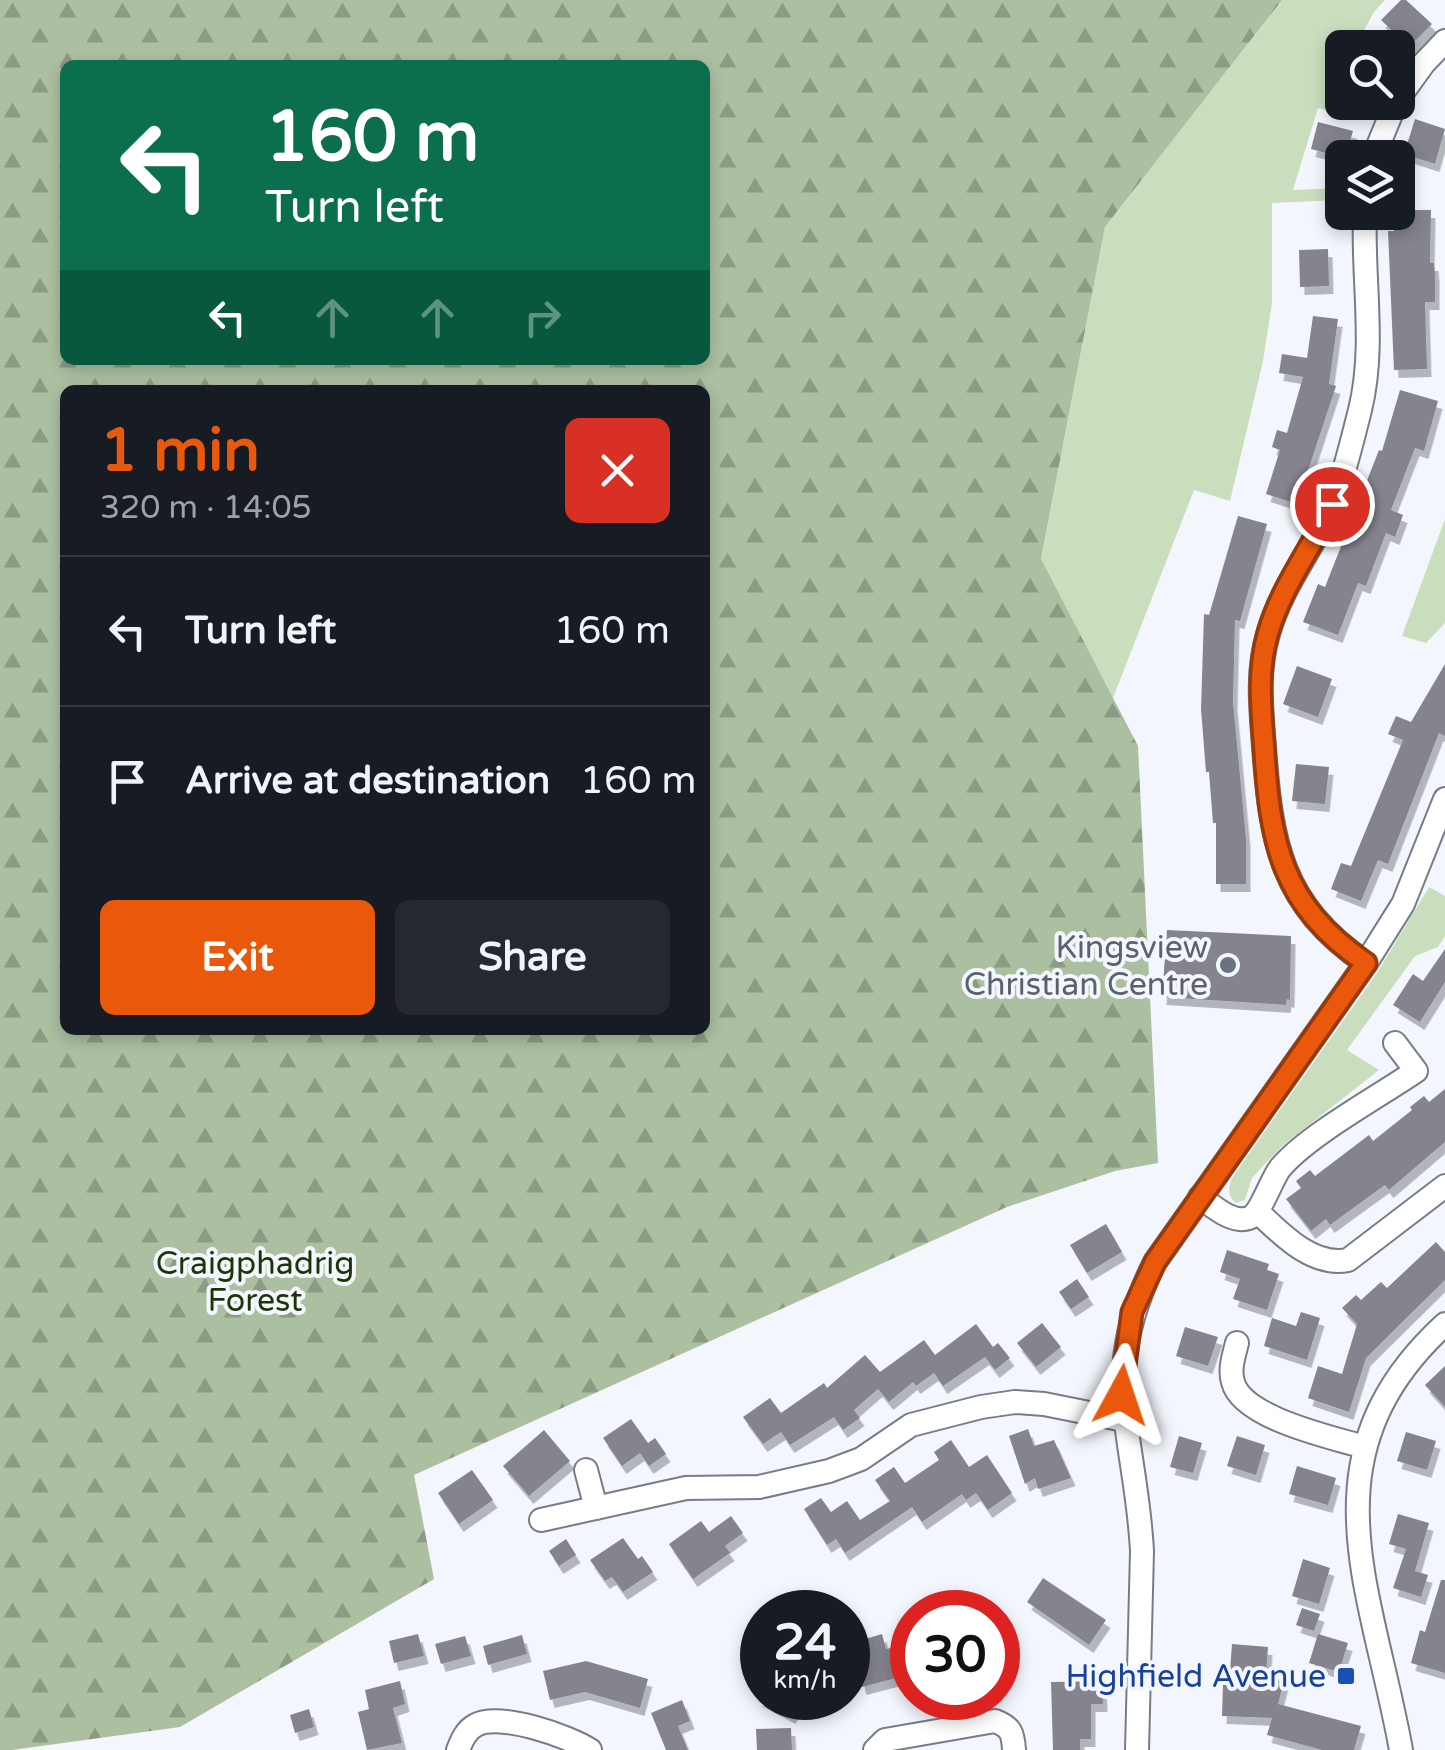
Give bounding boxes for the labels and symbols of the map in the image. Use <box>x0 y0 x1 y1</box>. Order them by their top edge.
pin <box>1290 462 1375 547</box>
place label: Kingsview Christian Centre <box>964 929 1208 1004</box>
marker: Kingsview Christian Centre <box>1217 954 1239 976</box>
park label: Craigphadrig Forest <box>156 1245 354 1320</box>
position arrow <box>1069 1343 1173 1447</box>
speed limit sign: 30 <box>890 1590 1020 1720</box>
place label: Highfield Avenue <box>1065 1658 1326 1696</box>
marker: Highfield Avenue <box>1335 1665 1357 1687</box>

